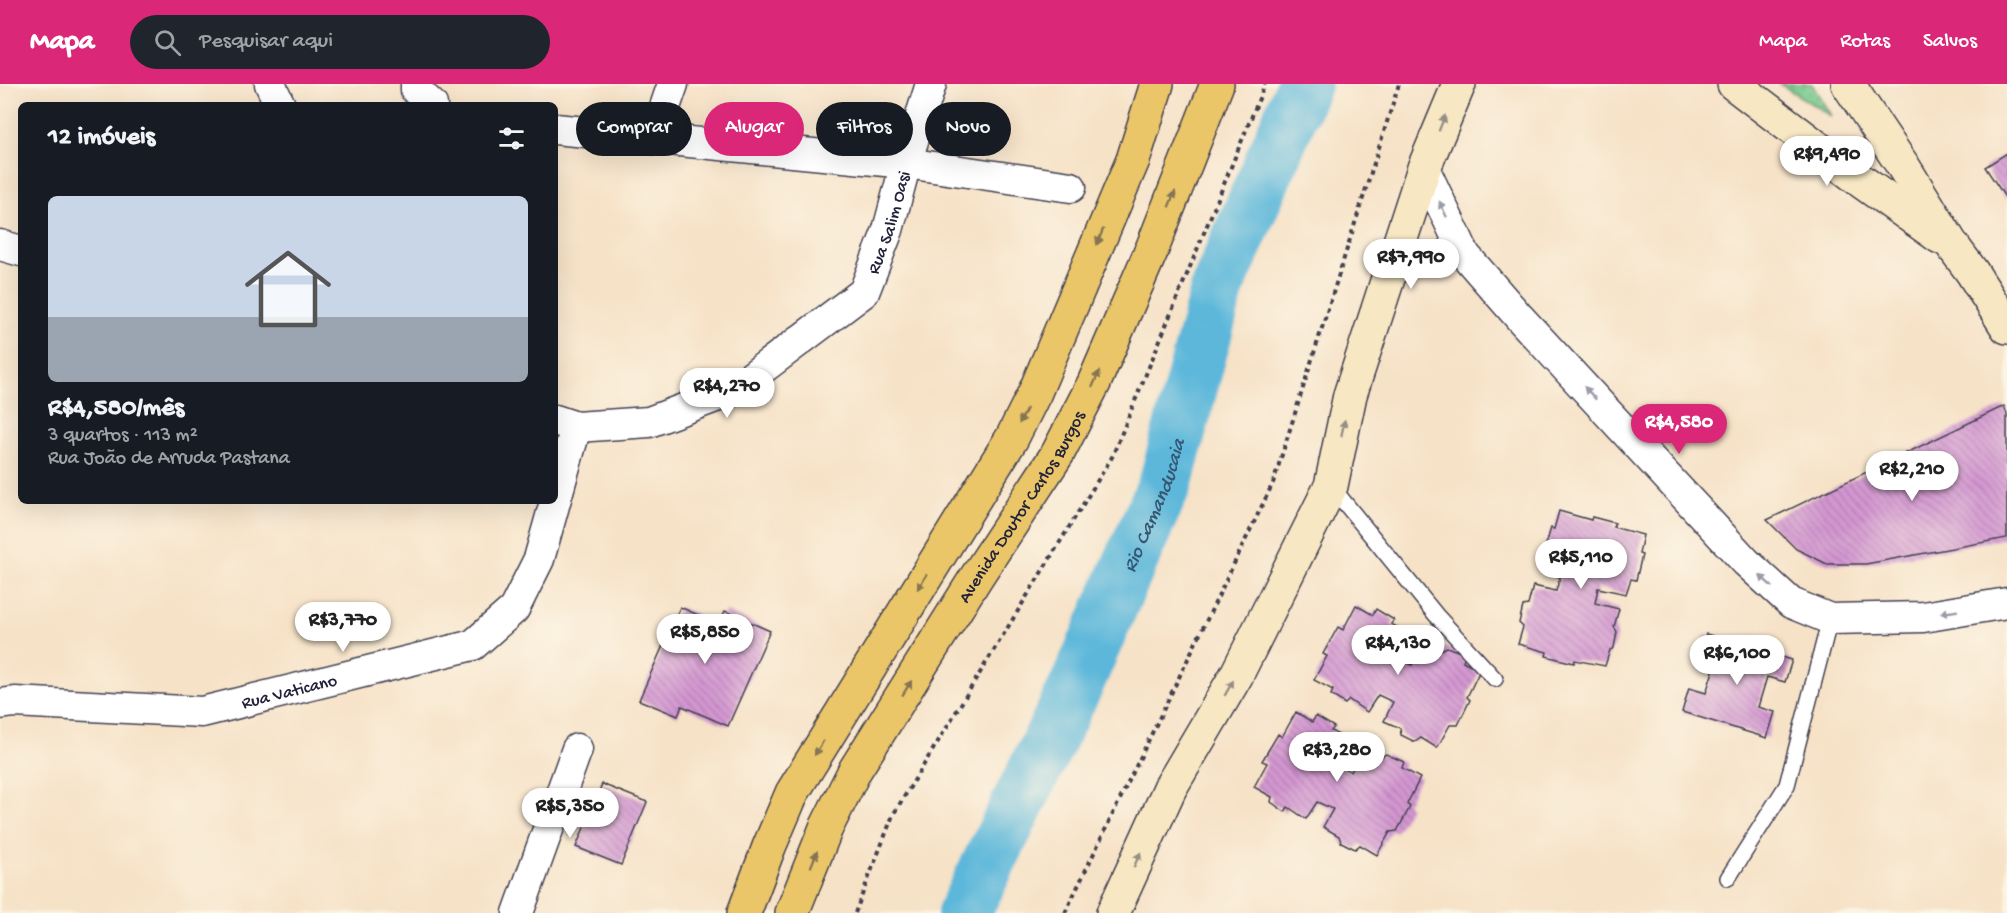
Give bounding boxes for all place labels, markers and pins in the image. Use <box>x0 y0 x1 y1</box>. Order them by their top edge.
pin: R$9,490 <box>1772 136 1882 187</box>
pin: R$7,990 <box>1356 239 1466 290</box>
pin: R$4,270 <box>672 368 782 419</box>
pin: R$4,580 <box>1624 404 1734 455</box>
pin: R$2,210 <box>1857 451 1967 502</box>
pin: R$5,110 <box>1526 539 1636 590</box>
pin: R$3,770 <box>288 602 398 653</box>
pin: R$5,850 <box>650 614 760 665</box>
pin: R$4,130 <box>1343 625 1453 676</box>
pin: R$6,100 <box>1682 635 1792 686</box>
pin: R$3,280 <box>1282 732 1392 783</box>
pin: R$5,350 <box>515 788 625 839</box>

